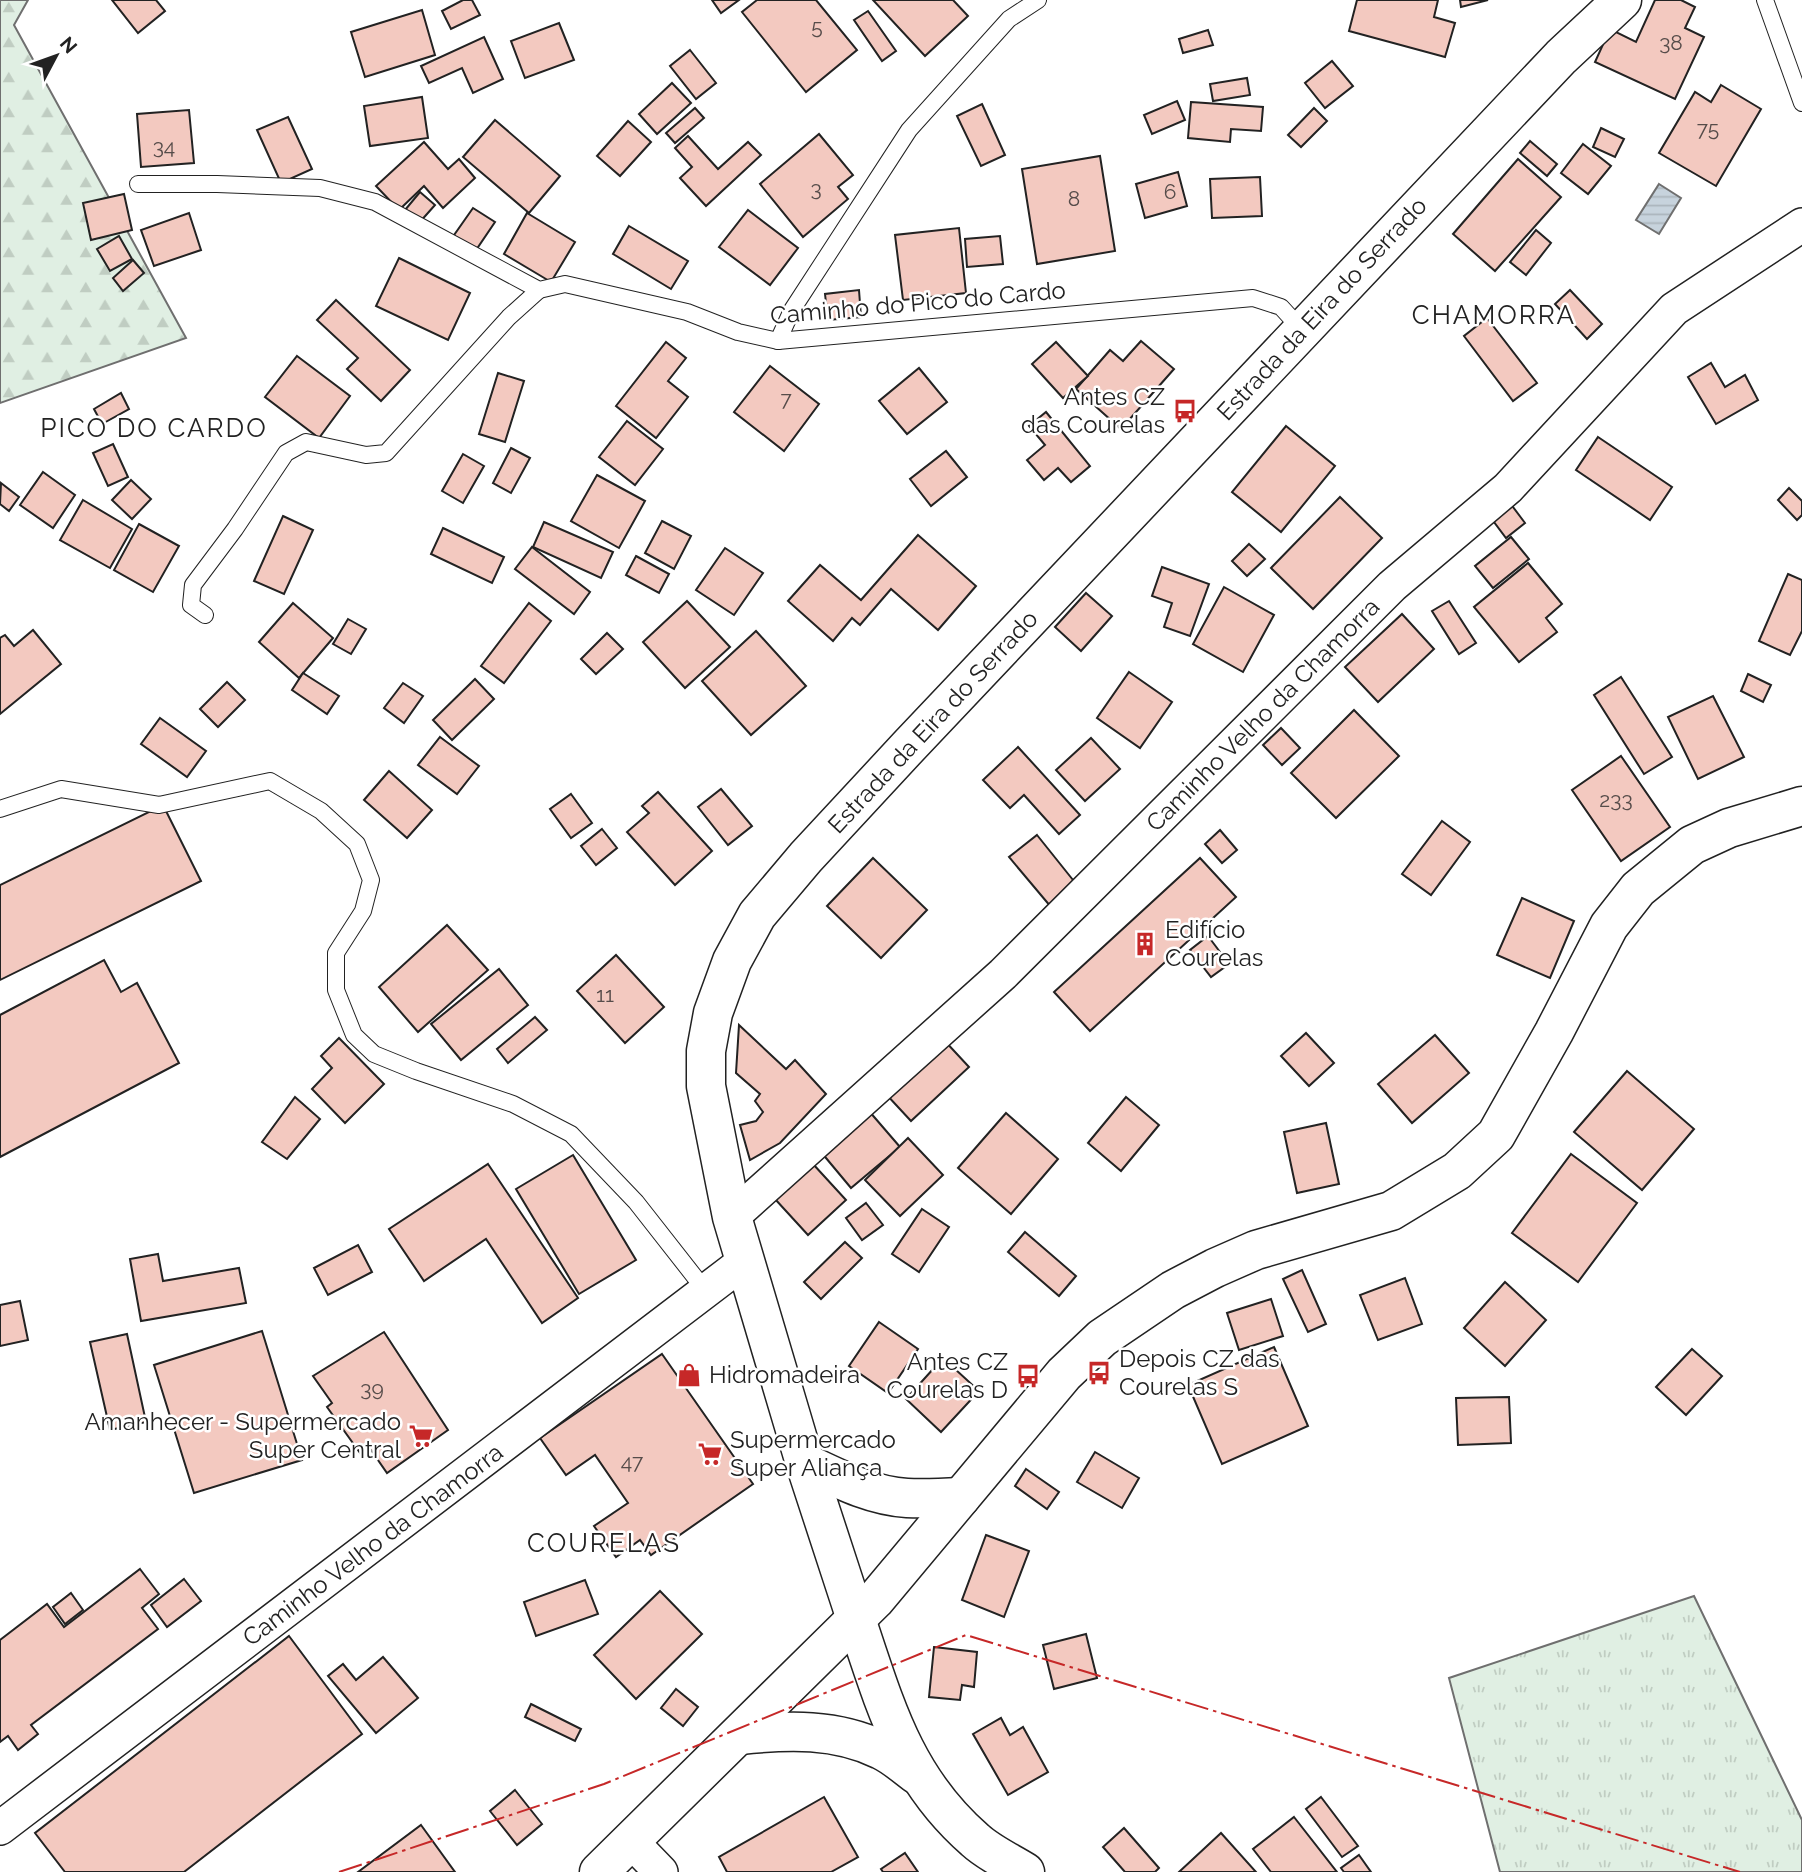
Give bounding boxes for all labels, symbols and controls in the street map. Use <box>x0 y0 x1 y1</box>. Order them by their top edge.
house number: 5 <box>811 14 823 39</box>
north arrow <box>21 21 91 91</box>
house number: 38 <box>1659 30 1683 55</box>
text: N <box>56 32 82 58</box>
house number: 75 <box>1697 116 1719 141</box>
house number: 34 <box>153 134 175 159</box>
house number: 3 <box>810 176 822 201</box>
house number: 6 <box>1164 179 1176 204</box>
house number: 8 <box>1068 186 1080 211</box>
street label: Estrada da Eira do Serrado <box>1211 191 1433 426</box>
street label: Caminho do Pico do Cardo <box>769 275 1067 330</box>
district label: CHAMORRA <box>1412 300 1576 330</box>
place label: Antes CZ das Courelas <box>1021 382 1165 439</box>
house number: 7 <box>780 386 792 411</box>
bus stop icon: Antes CZ das Courelas <box>1171 397 1199 425</box>
district label: PICO DO CARDO <box>40 413 268 443</box>
street label: Caminho Velho da Chamorra <box>1140 592 1385 837</box>
street label: Estrada da Eira do Serrado <box>822 604 1044 839</box>
house number: 233 <box>1599 787 1633 812</box>
place label: Edifício Courelas <box>1165 915 1263 972</box>
building icon: Edifício Courelas <box>1131 930 1159 958</box>
house number: 11 <box>596 982 614 1007</box>
place label: Depois CZ das Courelas S <box>1119 1344 1280 1401</box>
place label: Antes CZ Courelas D <box>886 1347 1008 1404</box>
bus stop icon: Depois CZ das Courelas S <box>1085 1359 1113 1387</box>
place label: Hidromadeira <box>709 1360 860 1389</box>
shop icon: Hidromadeira <box>675 1361 703 1389</box>
bus stop icon: Antes CZ Courelas D <box>1014 1362 1042 1390</box>
house number: 39 <box>360 1376 384 1401</box>
place label: Amanhecer - Supermercado Super Central <box>84 1407 401 1464</box>
supermarket icon: Amanhecer - Supermercado Super Central <box>407 1422 435 1450</box>
place label: Supermercado Super Aliança <box>730 1425 896 1482</box>
street label: Caminho Velho da Chamorra <box>237 1437 508 1652</box>
supermarket icon: Supermercado Super Aliança <box>696 1440 724 1468</box>
house number: 47 <box>621 1449 644 1474</box>
district label: COURELAS <box>527 1528 681 1558</box>

